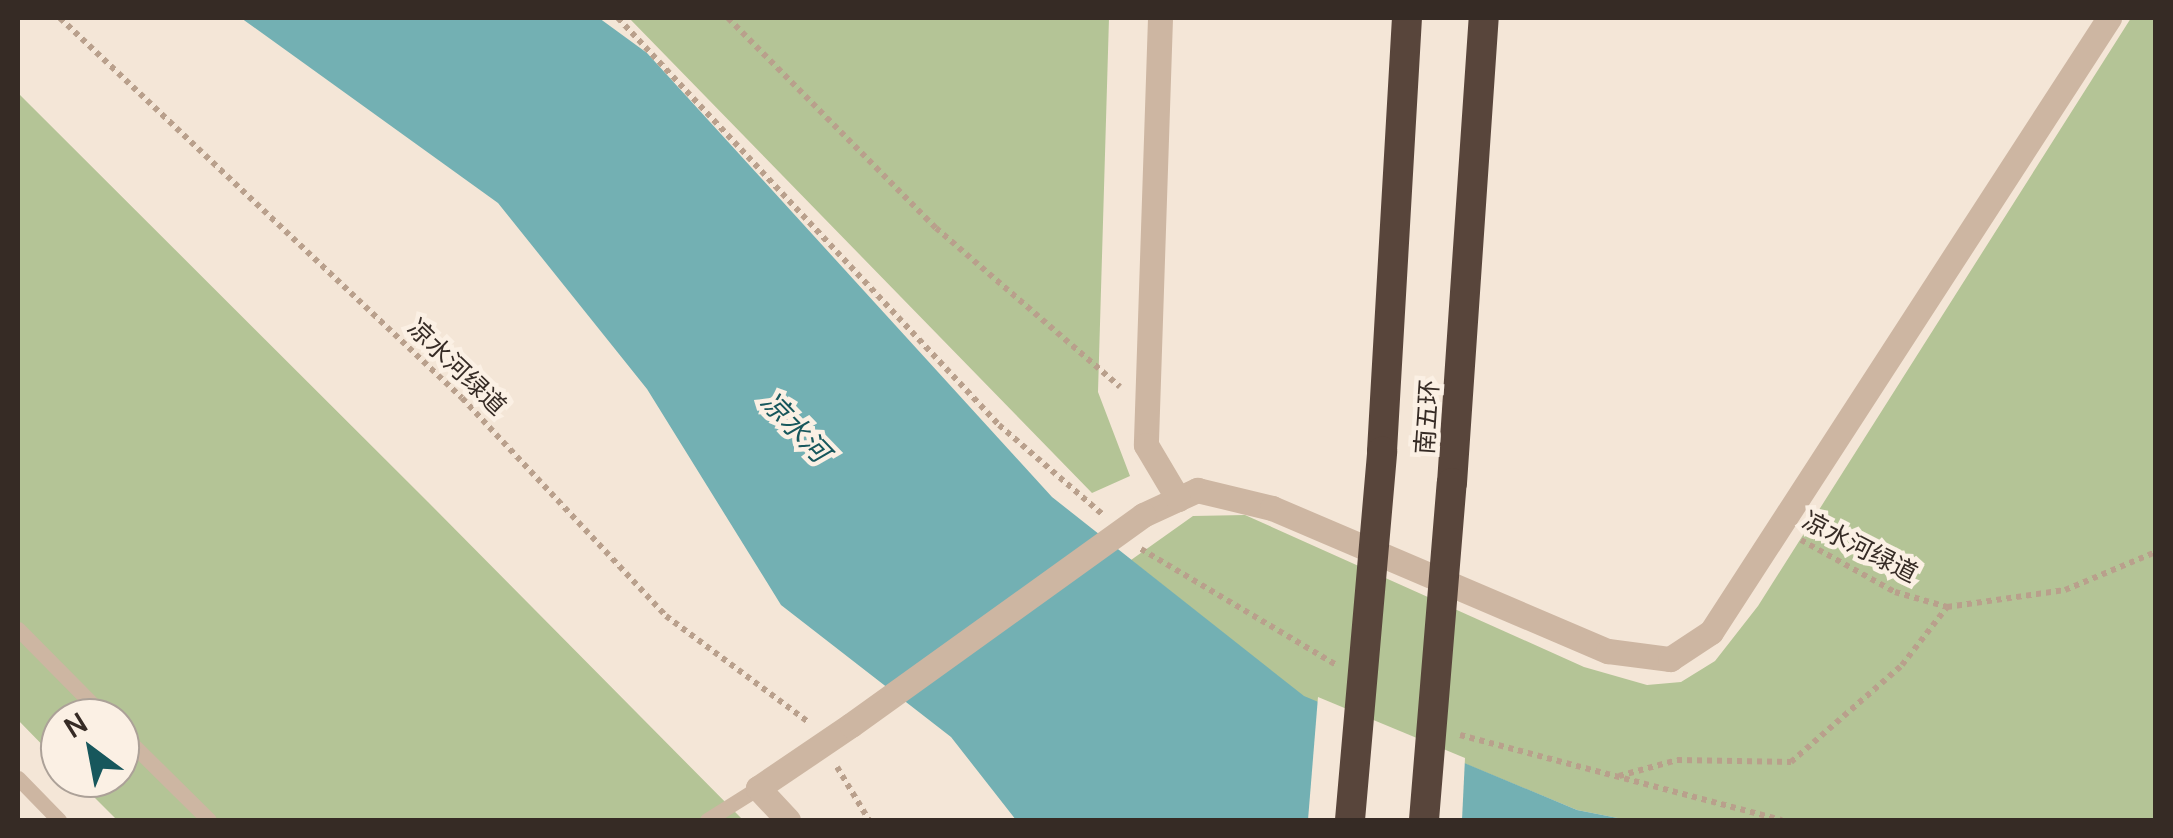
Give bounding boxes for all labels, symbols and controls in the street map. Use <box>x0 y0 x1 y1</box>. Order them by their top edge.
street label: 凉水河绿道 <box>402 313 512 421</box>
street label: 南五环 <box>1409 379 1445 455</box>
water label: 凉水河 <box>755 384 837 468</box>
street label: 凉水河绿道 <box>1798 505 1922 589</box>
north arrow <box>40 698 140 798</box>
text: N <box>57 703 94 746</box>

